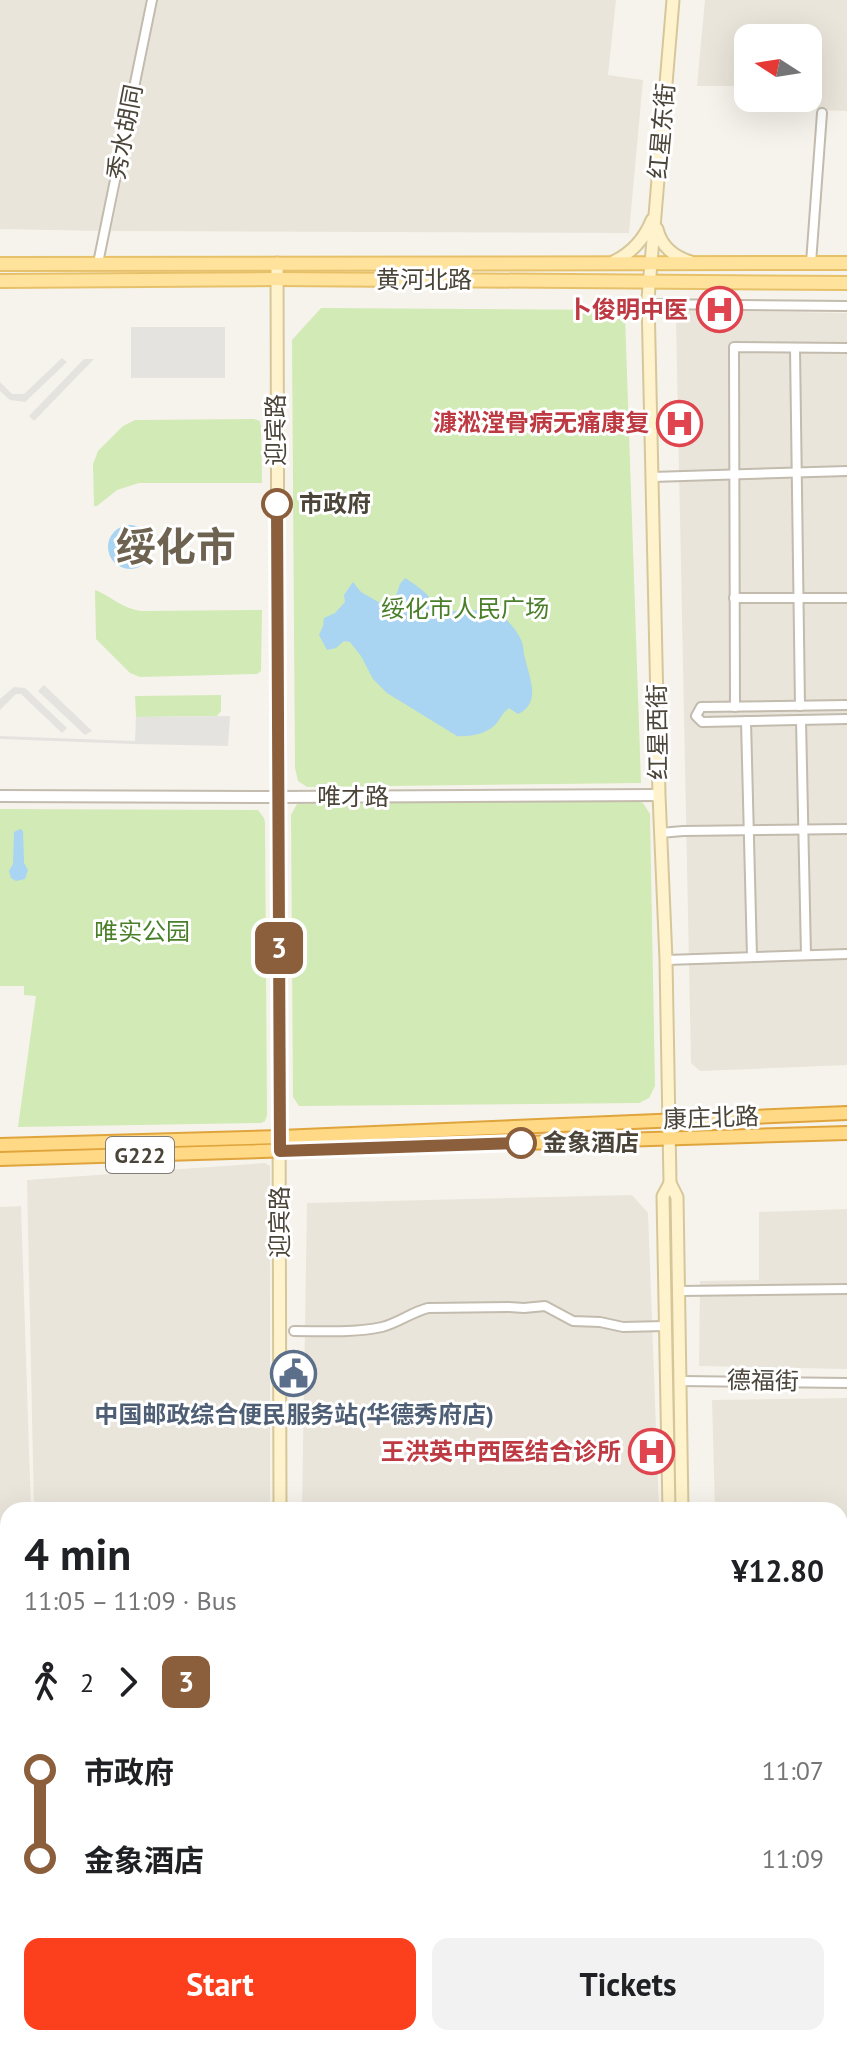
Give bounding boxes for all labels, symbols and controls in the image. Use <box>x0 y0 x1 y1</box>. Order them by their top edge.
north arrow <box>734 24 822 112</box>
map controls <box>734 24 822 112</box>
street label: 秀水胡同 <box>100 82 149 182</box>
street label: 红星东街 <box>642 82 681 180</box>
street label: 黄河北路 <box>376 264 472 295</box>
hospital icon: 卜俊明中医 <box>695 286 743 334</box>
place label: 卜俊明中医 <box>568 294 688 325</box>
street label: 迎宾路 <box>260 394 291 466</box>
hospital icon: 漮淞漟骨病无痛康复 <box>656 399 704 447</box>
place label: 漮淞漟骨病无痛康复 <box>433 407 649 438</box>
place label: 市政府 <box>299 488 371 519</box>
marker: 市政府 <box>262 489 292 519</box>
district label: 绥化市 <box>116 520 236 572</box>
park label: 绥化市人民广场 <box>381 593 549 624</box>
street label: 红星西街 <box>641 684 674 780</box>
street label: 唯才路 <box>317 781 389 812</box>
park label: 唯实公园 <box>94 916 190 947</box>
line badge: 3 <box>253 922 305 974</box>
text: 3 <box>271 929 287 966</box>
street label: 康庄北路 <box>662 1100 759 1135</box>
place label: 金象酒店 <box>543 1127 639 1158</box>
marker: 金象酒店 <box>506 1128 536 1158</box>
road number: G222 <box>106 1137 174 1173</box>
street label: 迎宾路 <box>264 1186 295 1258</box>
public building icon: 中国邮政综合便民服务站(华德秀府店) <box>270 1349 318 1397</box>
street label: 德福街 <box>727 1364 799 1397</box>
place label: 中国邮政综合便民服务站(华德秀府店) <box>94 1399 494 1430</box>
hospital icon: 王洪英中西医结合诊所 <box>628 1428 676 1476</box>
place label: 王洪英中西医结合诊所 <box>381 1436 621 1467</box>
text: 4 min <box>24 1525 131 1582</box>
text: ¥12.80 <box>732 1551 824 1590</box>
text: 11:05 – 11:09 · Bus <box>24 1584 237 1617</box>
icon: walk <box>24 1660 68 1704</box>
icon: forward <box>106 1660 150 1704</box>
text: 3 <box>178 1663 194 1700</box>
text: 2 <box>80 1666 94 1699</box>
text: 市政府 <box>84 1752 174 1791</box>
text: 11:07 <box>762 1754 824 1787</box>
text: 金象酒店 <box>84 1840 204 1879</box>
text: 11:09 <box>762 1842 824 1875</box>
button: Start <box>24 1938 416 2030</box>
button: Tickets <box>432 1938 824 2030</box>

